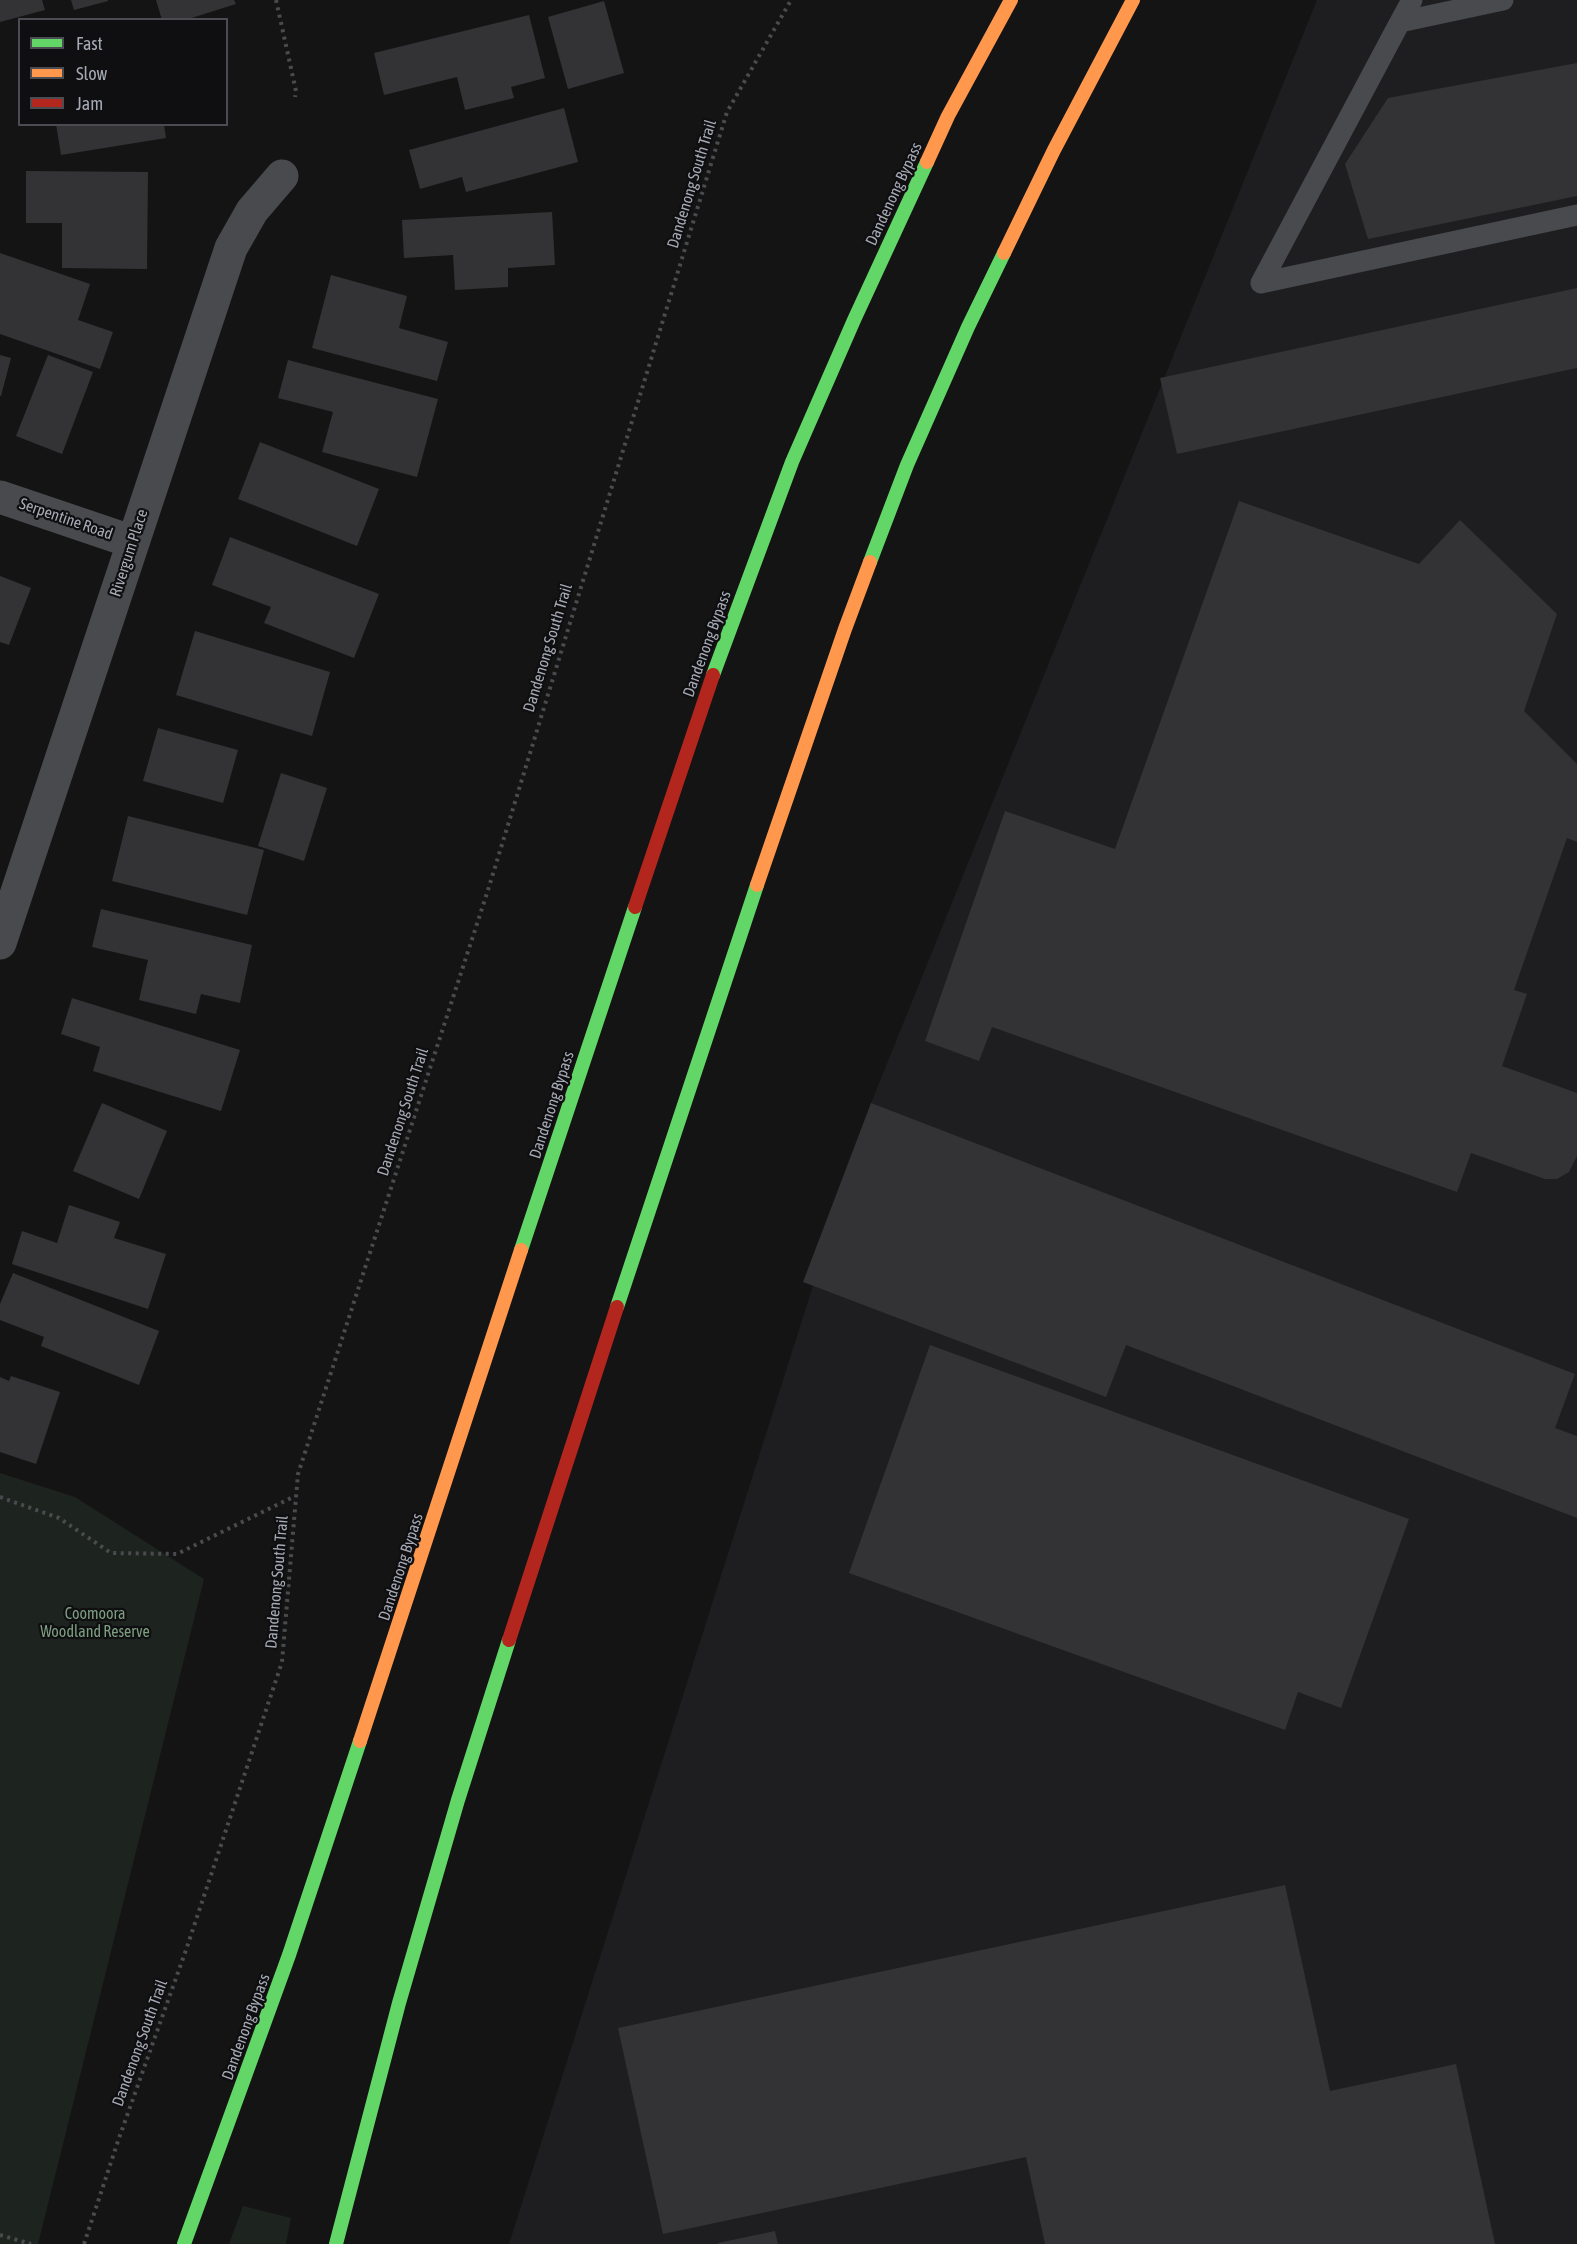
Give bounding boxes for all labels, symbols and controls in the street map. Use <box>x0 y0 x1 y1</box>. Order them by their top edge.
legend <box>18 18 228 126</box>
text: Fast <box>76 33 103 54</box>
text: Slow <box>76 63 107 84</box>
text: Jam <box>76 93 103 114</box>
street label: Dandenong South Trail <box>663 117 721 251</box>
street label: Dandenong Bypass <box>862 139 926 249</box>
street label: Serpentine Road <box>17 494 115 544</box>
street label: Rivergum Place <box>106 507 152 599</box>
street label: Dandenong South Trail <box>519 581 577 715</box>
street label: Dandenong Bypass <box>679 588 735 700</box>
street label: Dandenong South Trail <box>373 1046 433 1178</box>
street label: Dandenong Bypass <box>526 1049 578 1161</box>
street label: Dandenong Bypass <box>375 1511 427 1623</box>
street label: Dandenong South Trail <box>262 1515 292 1649</box>
park label: Coomoora Woodland Reserve <box>40 1604 150 1642</box>
street label: Dandenong Bypass <box>218 1971 274 2083</box>
street label: Dandenong South Trail <box>108 1977 172 2109</box>

